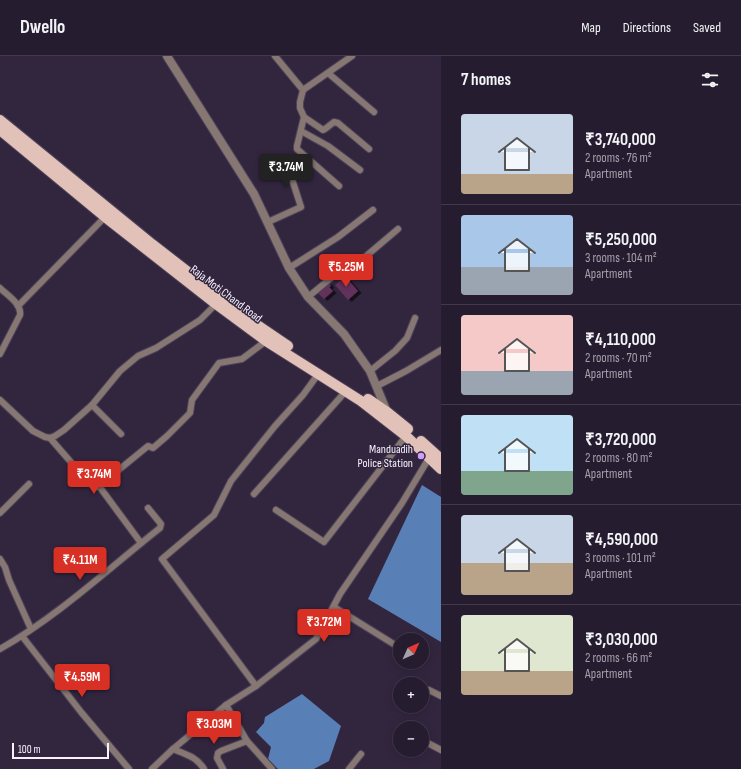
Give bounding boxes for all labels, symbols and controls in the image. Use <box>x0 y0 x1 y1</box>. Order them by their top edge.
text: Dwello <box>20 16 65 39</box>
text: Map <box>581 19 601 36</box>
text: Directions <box>623 19 671 36</box>
text: Saved <box>693 19 721 36</box>
icon: filters <box>699 69 721 91</box>
text: 7 homes <box>461 70 511 90</box>
icon: home <box>493 130 541 178</box>
text: ₹3,740,000 <box>585 130 656 150</box>
text: 2 rooms · 76 m² <box>585 150 652 166</box>
pin: ₹3.74M <box>253 154 319 188</box>
text: ₹3.74M <box>269 159 303 175</box>
text: Apartment <box>585 166 632 182</box>
text: ₹5,250,000 <box>585 230 657 250</box>
icon: home <box>493 231 541 279</box>
text: 3 rooms · 104 m² <box>585 250 657 266</box>
pin: ₹5.25M <box>313 254 379 288</box>
text: ₹5.25M <box>328 259 364 275</box>
street label: Raja Moti Chand Road <box>187 262 265 326</box>
text: Apartment <box>585 266 632 282</box>
text: ₹4,110,000 <box>585 330 656 350</box>
icon: home <box>493 331 541 379</box>
text: 2 rooms · 70 m² <box>585 350 652 366</box>
text: Apartment <box>585 366 632 382</box>
text: ₹3,720,000 <box>585 430 656 450</box>
icon: home <box>493 431 541 479</box>
place label: Manduadih Police Station <box>357 442 413 471</box>
text: 2 rooms · 80 m² <box>585 450 652 466</box>
marker: Manduadih Police Station <box>416 451 426 461</box>
pin: ₹3.74M <box>61 461 127 495</box>
text: ₹3.74M <box>77 466 111 482</box>
text: Apartment <box>585 466 632 482</box>
text: ₹4,590,000 <box>585 530 658 550</box>
icon: home <box>493 531 541 579</box>
pin: ₹4.11M <box>47 547 113 581</box>
text: 3 rooms · 101 m² <box>585 550 656 566</box>
text: ₹4.11M <box>63 552 97 568</box>
text: Apartment <box>585 566 632 582</box>
pin: ₹3.72M <box>291 609 357 643</box>
text: ₹3.72M <box>306 614 342 630</box>
text: ₹3,030,000 <box>585 630 658 650</box>
icon: home <box>493 631 541 679</box>
north arrow <box>393 633 429 669</box>
map controls <box>393 633 429 757</box>
text: 2 rooms · 66 m² <box>585 650 652 666</box>
pin: ₹4.59M <box>49 664 115 698</box>
text: Apartment <box>585 666 632 682</box>
text: ₹4.59M <box>64 669 100 685</box>
button: + <box>393 677 429 713</box>
pin: ₹3.03M <box>181 711 247 745</box>
text: ₹3.03M <box>196 716 232 732</box>
button: − <box>393 721 429 757</box>
scale bar <box>12 741 109 760</box>
text: 100 m <box>18 743 40 756</box>

